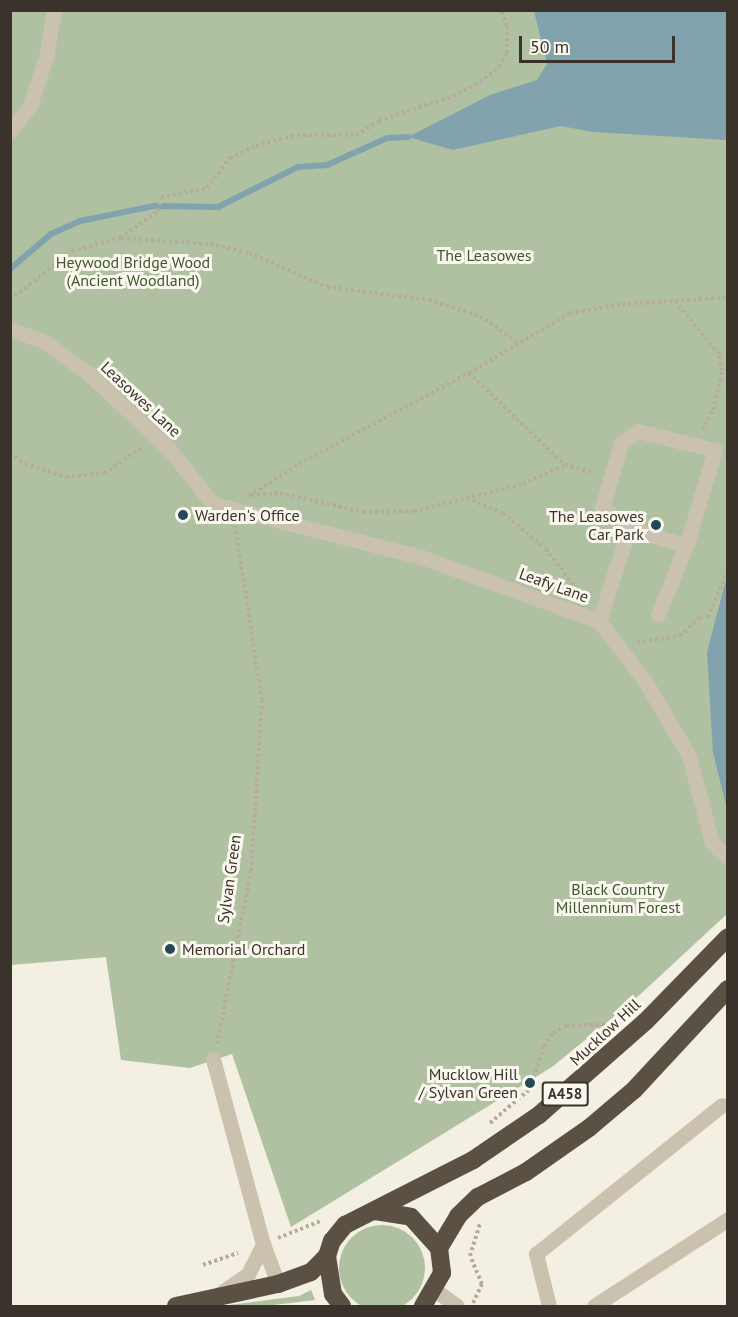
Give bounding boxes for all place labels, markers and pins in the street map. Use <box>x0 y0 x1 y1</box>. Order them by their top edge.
place label: Warden's Office <box>195 505 300 525</box>
place label: The Leasowes Car Park <box>549 506 644 544</box>
marker: Warden's Office <box>176 508 190 522</box>
marker: The Leasowes Car Park <box>649 518 663 532</box>
place label: Memorial Orchard <box>182 939 305 959</box>
marker: Memorial Orchard <box>163 942 177 956</box>
place label: Mucklow Hill / Sylvan Green <box>419 1064 518 1102</box>
marker: Mucklow Hill / Sylvan Green <box>523 1076 537 1090</box>

